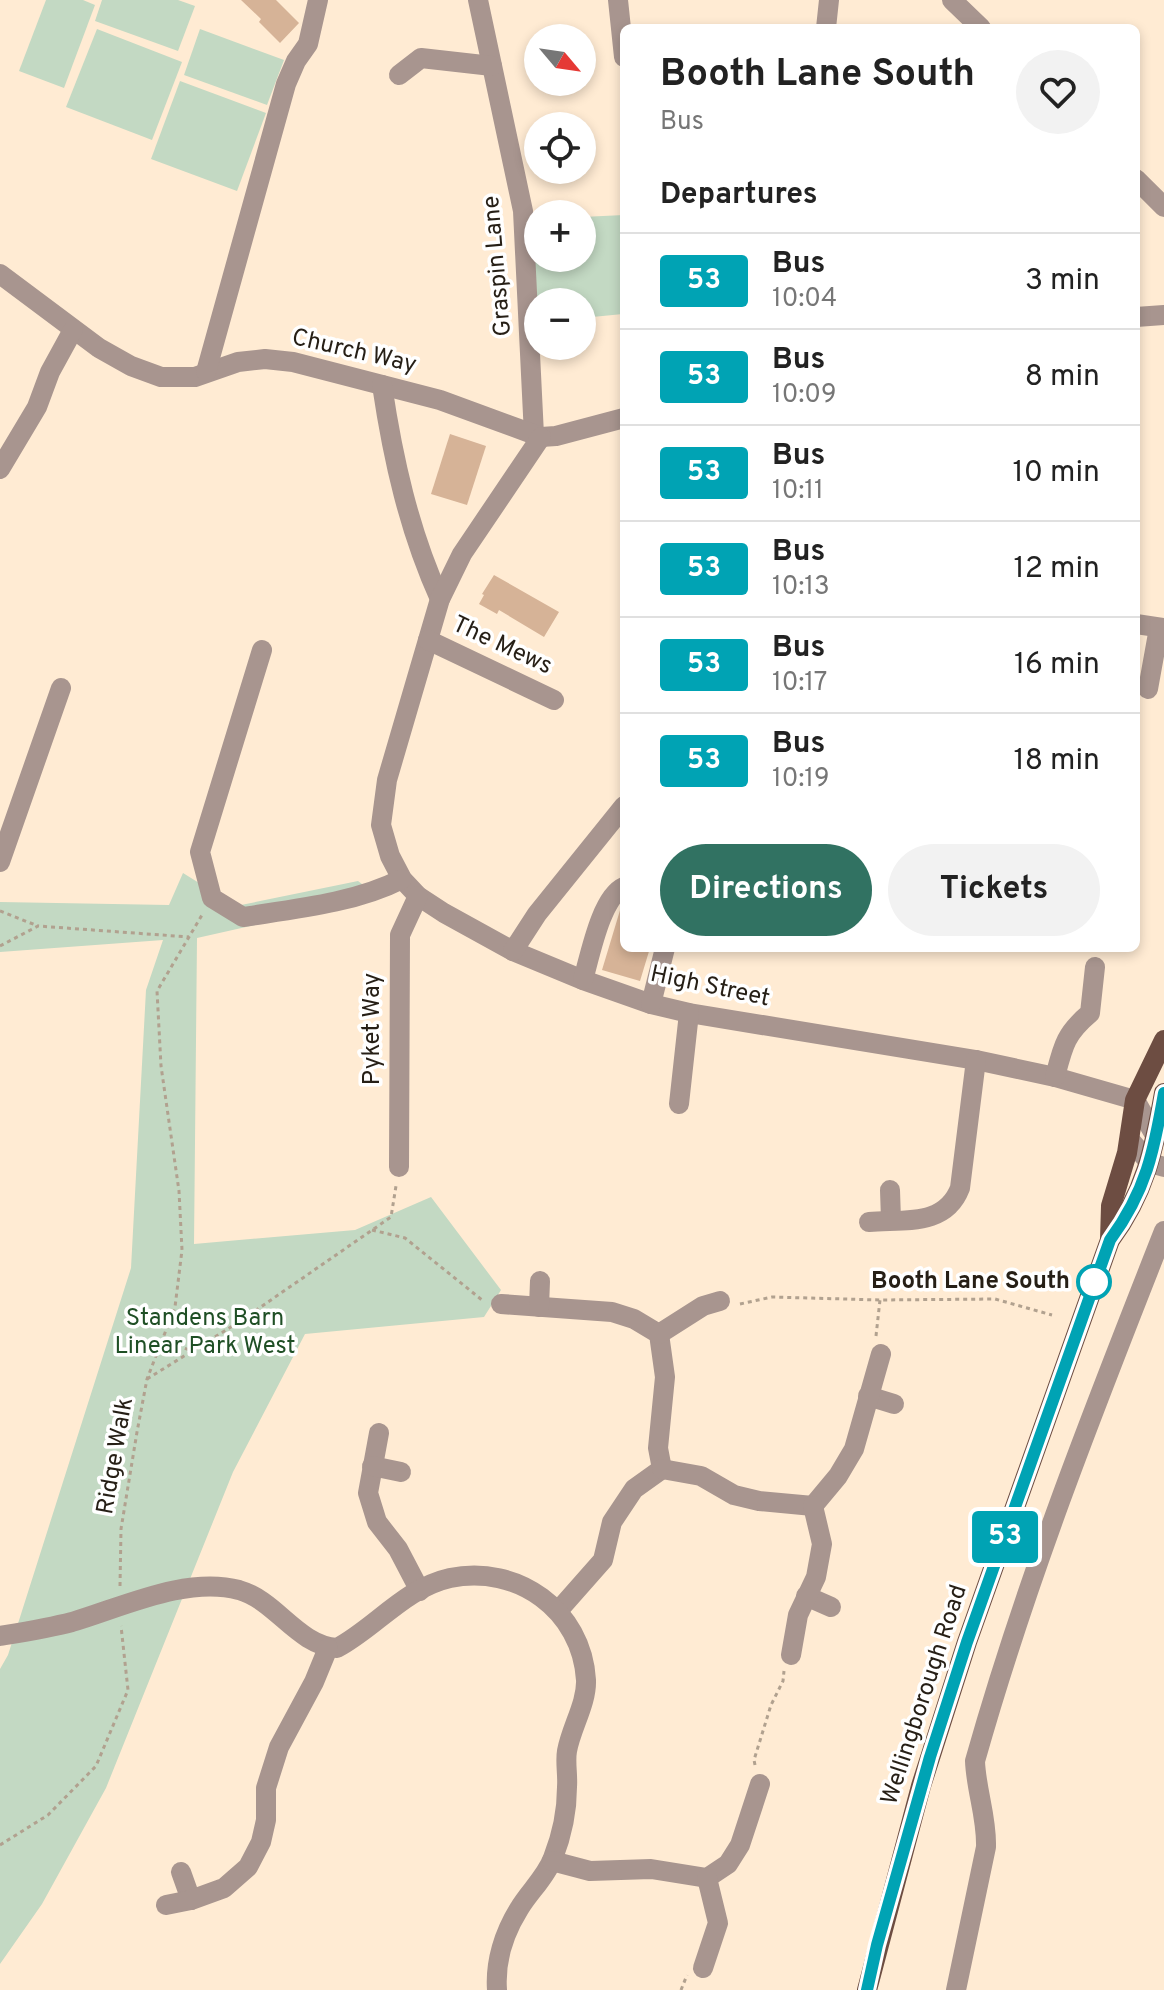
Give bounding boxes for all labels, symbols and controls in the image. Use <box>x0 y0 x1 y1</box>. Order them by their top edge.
north arrow <box>524 24 596 96</box>
map controls <box>524 24 596 360</box>
button: heart <box>1016 50 1100 134</box>
text: Booth Lane South <box>660 51 975 100</box>
text: Bus <box>660 106 704 139</box>
button: locate <box>524 112 596 184</box>
text: Departures <box>660 177 818 214</box>
street label: Graspin Lane <box>477 194 519 338</box>
button: + <box>524 200 596 272</box>
text: Bus <box>772 246 825 283</box>
text: 53 <box>687 263 721 299</box>
text: 3 min <box>1025 263 1100 300</box>
text: 10:04 <box>772 283 837 316</box>
button: − <box>524 288 596 360</box>
street label: Church Way <box>289 323 419 381</box>
text: Bus <box>772 342 825 379</box>
text: 53 <box>687 359 721 395</box>
text: 8 min <box>1025 359 1100 396</box>
text: 10:09 <box>772 379 836 412</box>
text: Bus <box>772 438 825 475</box>
text: 53 <box>687 455 721 491</box>
text: 10 min <box>1013 455 1100 492</box>
text: 10:11 <box>772 475 824 508</box>
text: Bus <box>772 534 825 571</box>
text: 53 <box>687 551 721 587</box>
text: 12 min <box>1013 551 1100 588</box>
text: 10:13 <box>772 571 830 604</box>
street label: The Mews <box>447 610 557 682</box>
text: Bus <box>772 630 825 667</box>
text: 53 <box>687 647 721 683</box>
text: 16 min <box>1014 647 1100 684</box>
text: 10:17 <box>772 667 827 700</box>
text: Bus <box>772 726 825 763</box>
text: 53 <box>687 743 721 779</box>
text: 18 min <box>1014 743 1100 780</box>
text: 10:19 <box>772 763 829 796</box>
button: Directions <box>660 844 872 936</box>
button: Tickets <box>888 844 1100 936</box>
street label: High Street <box>647 960 773 1014</box>
street label: Pyket Way <box>358 973 388 1085</box>
marker: Booth Lane South <box>1077 1265 1111 1299</box>
place label: Booth Lane South <box>871 1267 1070 1297</box>
park label: Standens Barn Linear Park West <box>114 1304 296 1362</box>
street label: Ridge Walk <box>91 1395 141 1517</box>
line badge: 53 <box>969 1511 1041 1563</box>
text: 53 <box>988 1519 1022 1555</box>
street label: Wellingborough Road <box>875 1581 975 1809</box>

